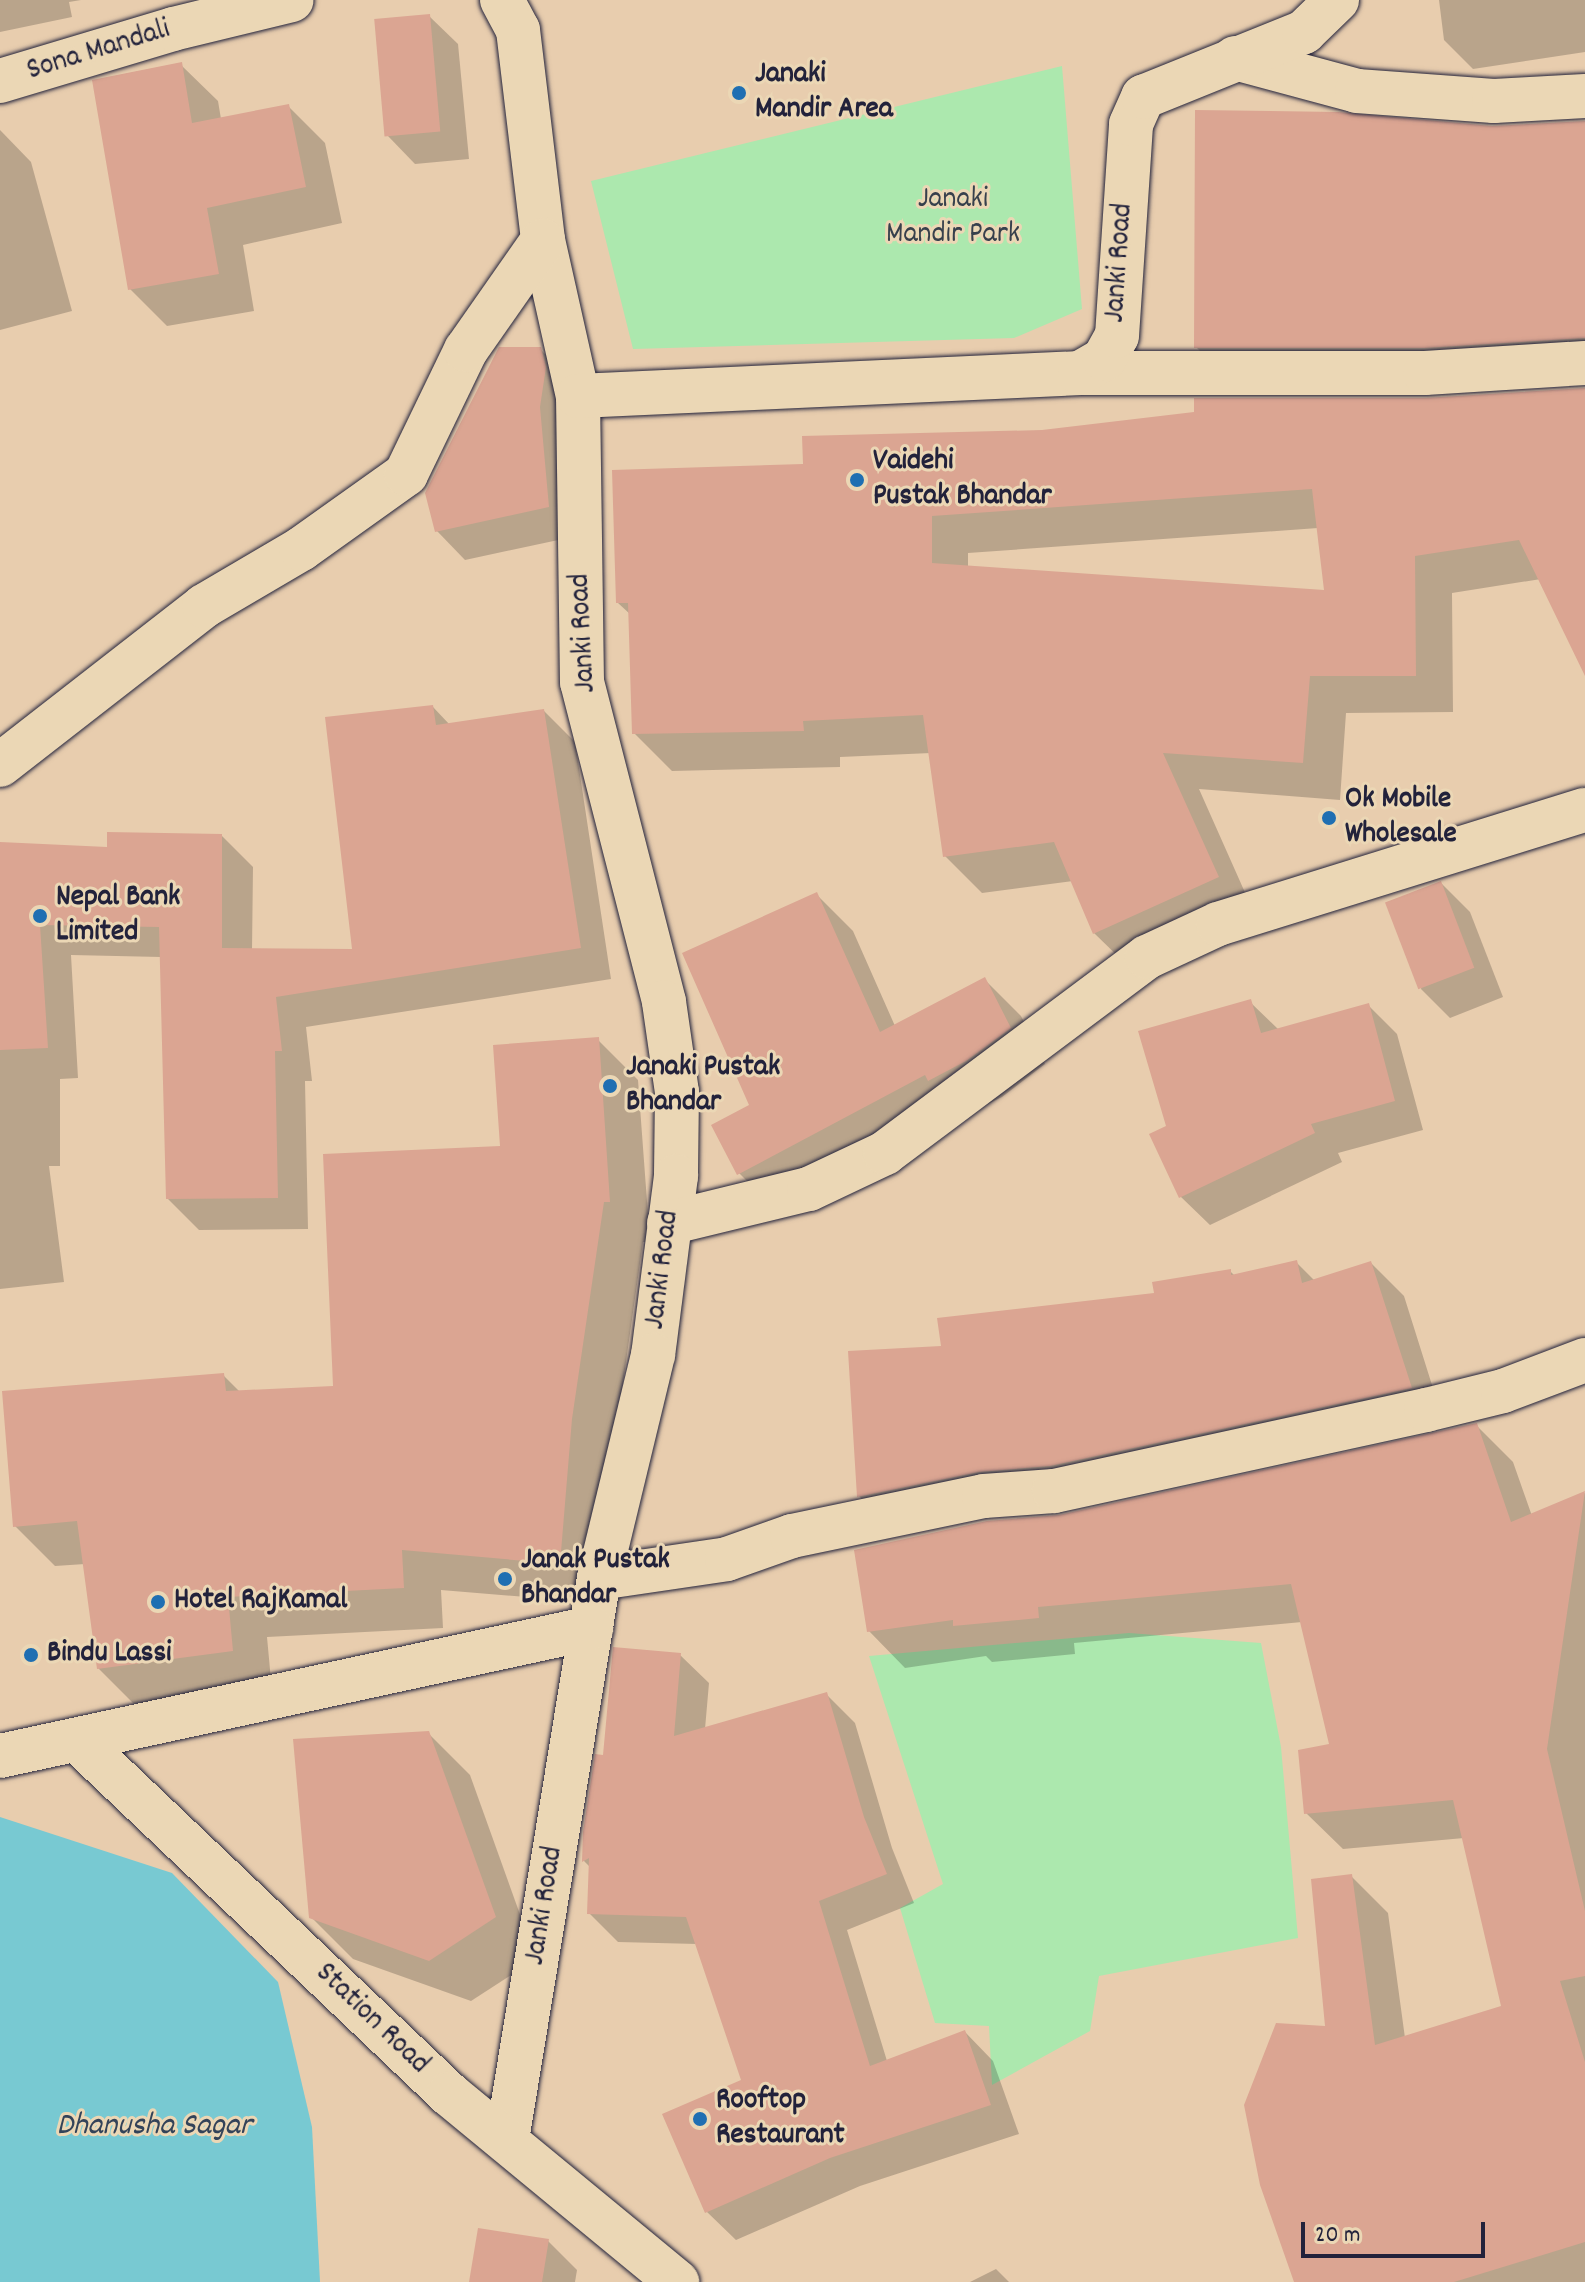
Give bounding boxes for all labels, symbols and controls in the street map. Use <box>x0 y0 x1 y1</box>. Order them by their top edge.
street label: Sona Mandali <box>23 13 175 91</box>
place label: Janaki Mandir Area <box>755 58 893 128</box>
marker: Janaki Mandir Area <box>730 84 748 102</box>
park label: Janaki Mandir Park <box>886 183 1020 254</box>
street label: Janki Road <box>1099 202 1143 324</box>
place label: Vaidehi Pustak Bhandar <box>873 445 1052 516</box>
marker: Vaidehi Pustak Bhandar <box>848 471 866 489</box>
street label: Janki Road <box>564 572 606 694</box>
place label: Ok Mobile Wholesale <box>1345 783 1457 854</box>
marker: Ok Mobile Wholesale <box>1320 809 1338 827</box>
place label: Nepal Bank Limited <box>56 881 180 952</box>
marker: Nepal Bank Limited <box>31 907 49 925</box>
place label: Janaki Pustak Bhandar <box>626 1051 780 1122</box>
marker: Janaki Pustak Bhandar <box>601 1077 619 1095</box>
street label: Janki Road <box>639 1208 689 1332</box>
place label: Janak Pustak Bhandar <box>521 1544 670 1614</box>
marker: Janak Pustak Bhandar <box>496 1570 514 1588</box>
place label: Hotel RajKamal <box>174 1584 347 1620</box>
marker: Hotel RajKamal <box>149 1593 167 1611</box>
place label: Bindu Lassi <box>47 1637 172 1673</box>
marker: Bindu Lassi <box>22 1646 40 1664</box>
street label: Janki Road <box>519 1844 573 1968</box>
street label: Station Road <box>306 1957 436 2083</box>
place label: Rooftop Restaurant <box>716 2084 845 2154</box>
water label: Dhanusha Sagar <box>56 2108 252 2146</box>
marker: Rooftop Restaurant <box>691 2110 709 2128</box>
scale bar <box>1305 2206 1489 2256</box>
text: 20 m <box>1315 2219 1361 2253</box>

